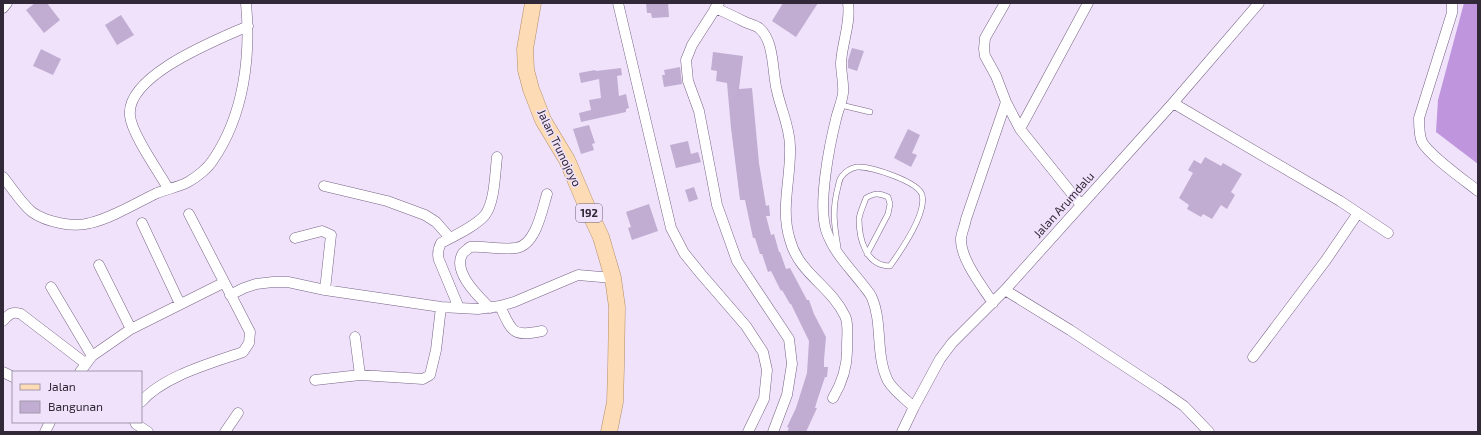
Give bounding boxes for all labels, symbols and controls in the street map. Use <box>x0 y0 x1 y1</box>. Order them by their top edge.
street label: Jalan Trunojoyo <box>534 107 585 189</box>
street label: Jalan Arumdalu <box>1030 169 1096 240</box>
road number: 192 <box>576 204 602 222</box>
legend <box>12 371 142 423</box>
text: Jalan <box>48 379 76 393</box>
text: Bangunan <box>48 399 103 413</box>

